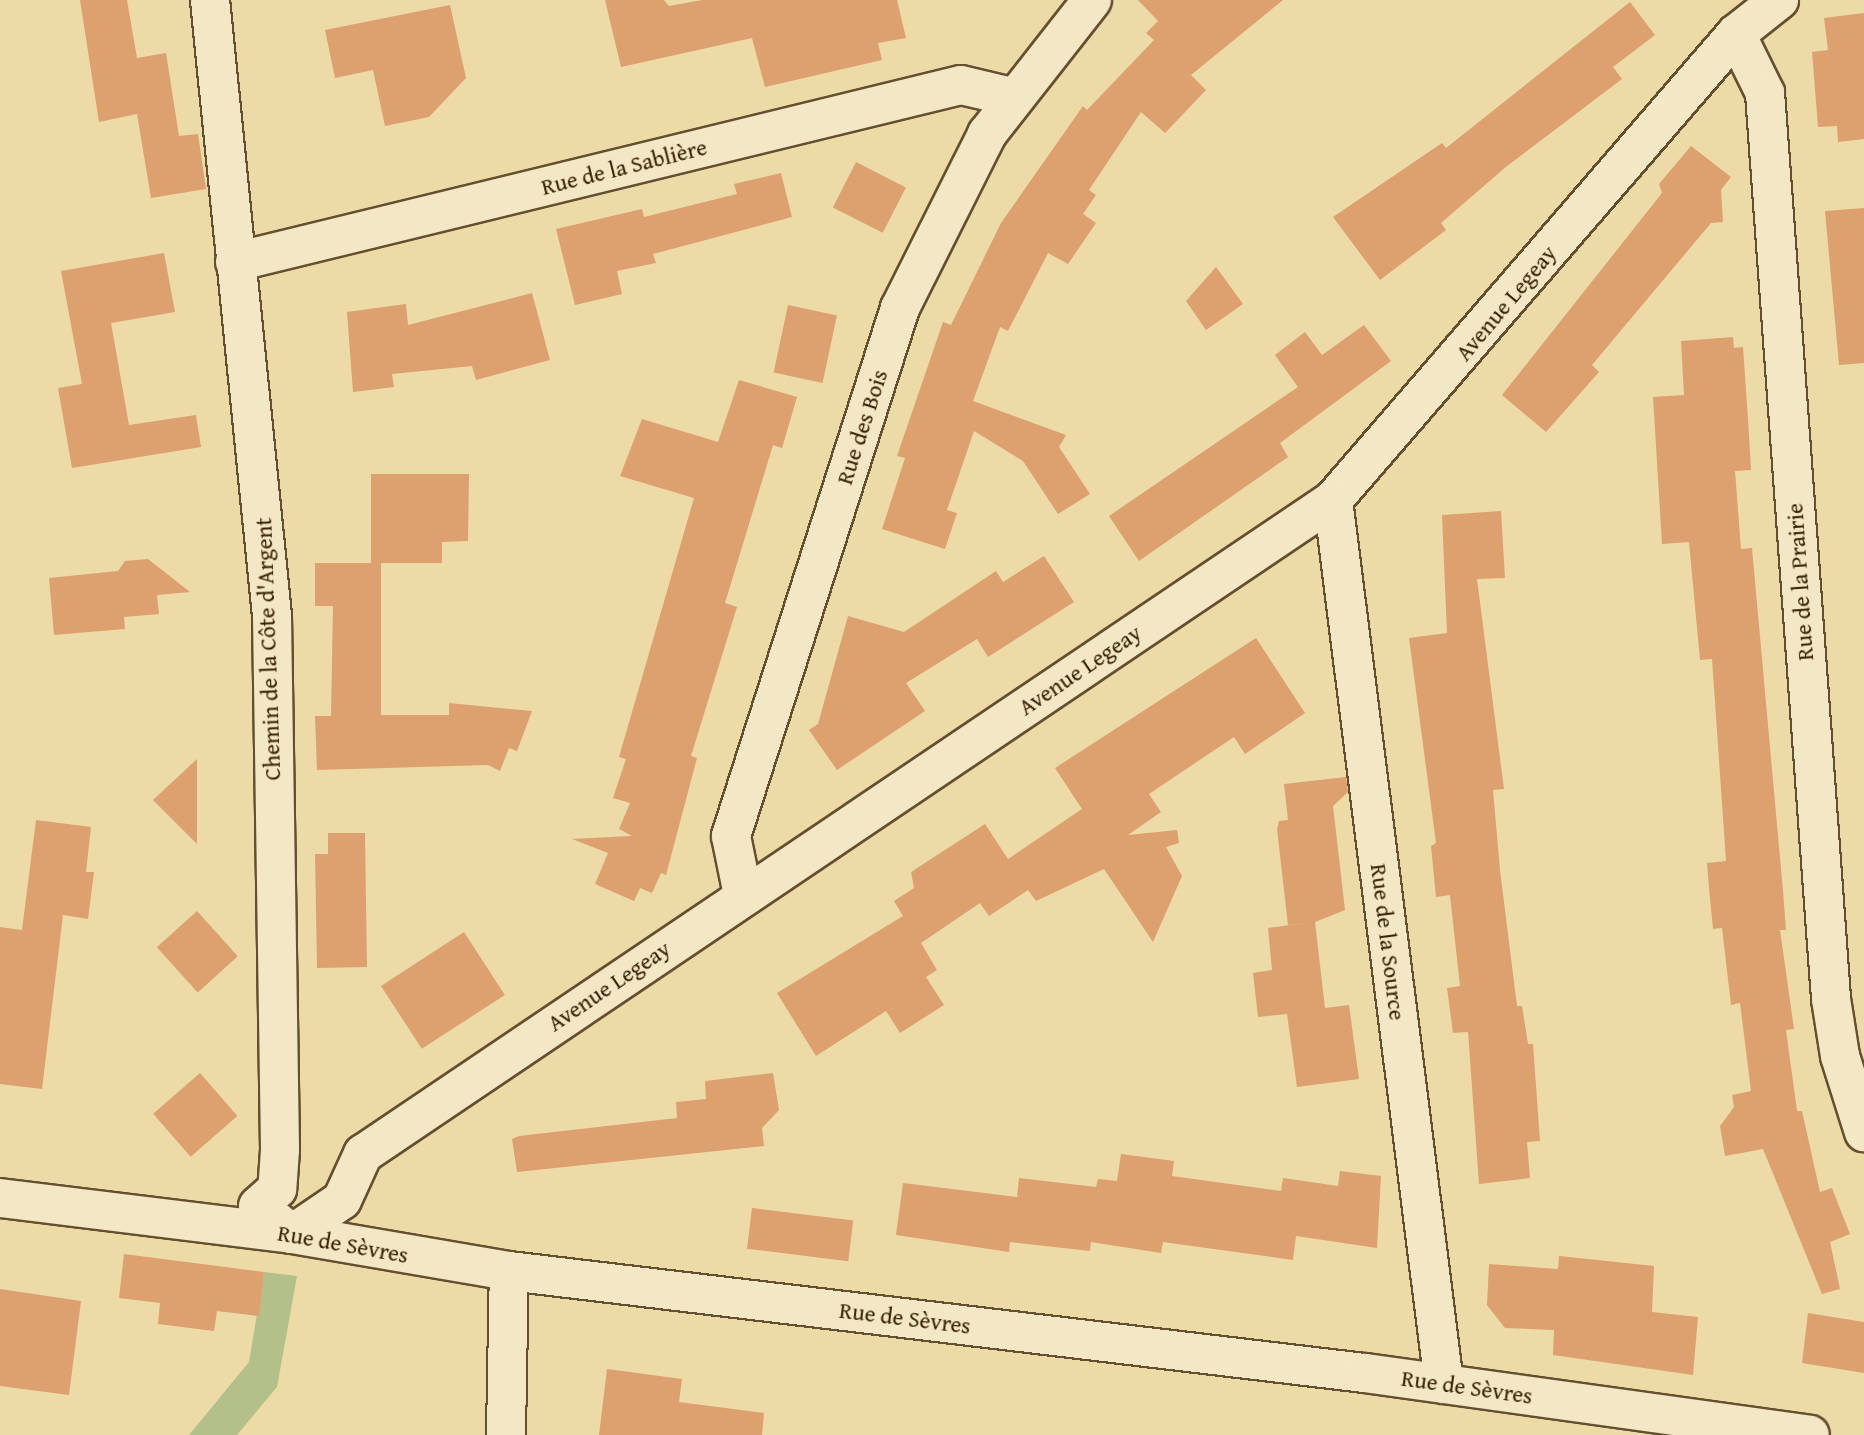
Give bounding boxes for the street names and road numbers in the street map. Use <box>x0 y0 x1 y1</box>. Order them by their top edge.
street label: Rue de la Sablière <box>538 133 710 201</box>
street label: Avenue Legeay <box>1450 240 1562 366</box>
street label: Rue des Bois <box>830 366 894 488</box>
street label: Rue de la Prairie <box>1781 502 1819 662</box>
street label: Chemin de la Côte d'Argent <box>250 517 286 781</box>
street label: Avenue Legeay <box>1013 619 1147 721</box>
street label: Rue de la Source <box>1365 862 1411 1022</box>
street label: Avenue Legeay <box>542 935 676 1037</box>
street label: Rue de Sèvres <box>276 1219 410 1269</box>
street label: Rue de Sèvres <box>838 1296 972 1340</box>
street label: Rue de Sèvres <box>1400 1364 1534 1410</box>

